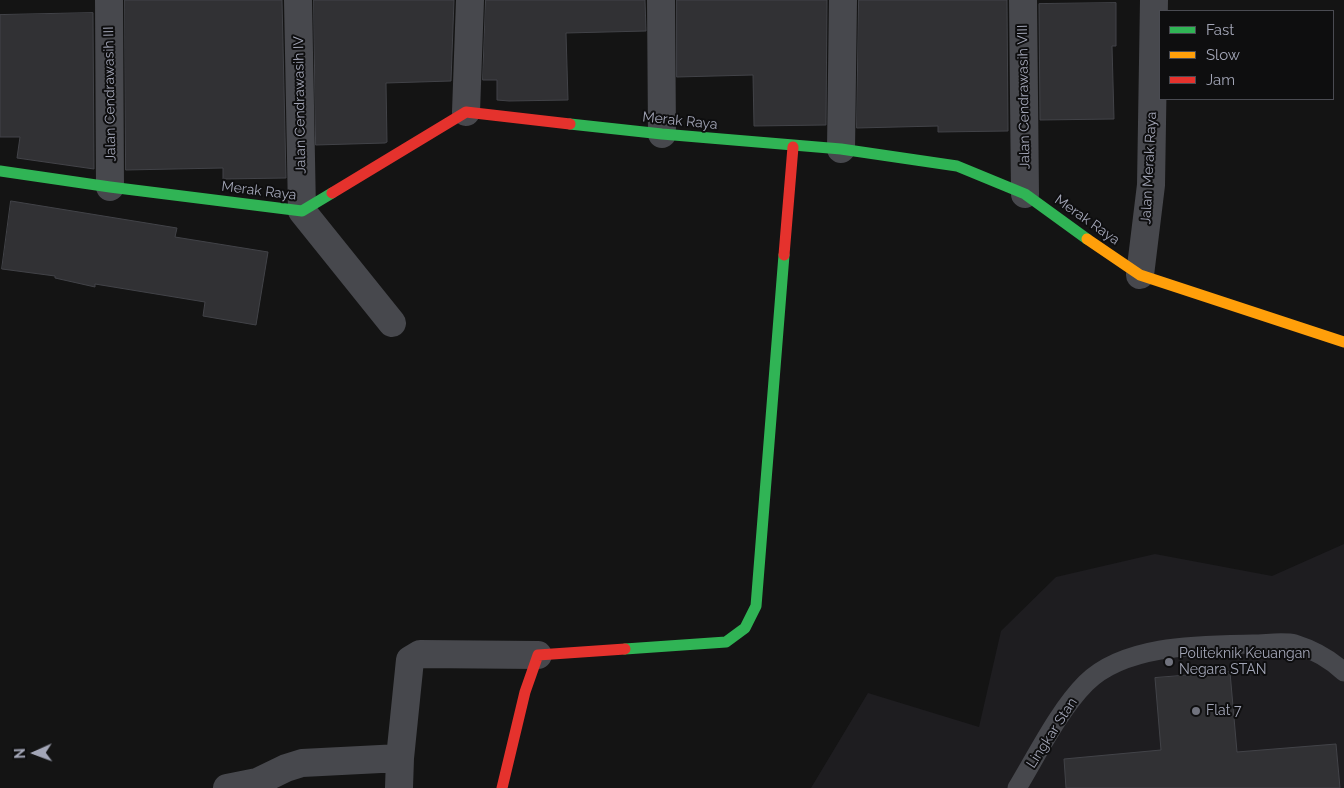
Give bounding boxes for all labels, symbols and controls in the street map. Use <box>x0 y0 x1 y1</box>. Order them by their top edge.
legend <box>1159 10 1334 100</box>
text: Fast <box>1206 21 1234 39</box>
street label: Jalan Cendrawasih VIII <box>1014 25 1034 169</box>
street label: Jalan Cendrawasih III <box>100 26 120 162</box>
street label: Jalan Cendrawasih IV <box>290 36 310 174</box>
text: Slow <box>1206 46 1240 64</box>
text: Jam <box>1206 71 1235 89</box>
street label: Merak Raya <box>642 109 718 133</box>
street label: Jalan Merak Raya <box>1138 111 1160 225</box>
street label: Merak Raya <box>221 178 297 204</box>
street label: Merak Raya <box>1051 192 1123 248</box>
place label: Politeknik Keuangan Negara STAN <box>1179 646 1311 679</box>
marker: Politeknik Keuangan Negara STAN <box>1163 656 1175 668</box>
street label: Lingkar Stan <box>1023 695 1081 771</box>
place label: Flat 7 <box>1206 703 1241 719</box>
marker: Flat 7 <box>1190 705 1202 717</box>
north arrow <box>10 728 60 778</box>
text: N <box>12 748 28 759</box>

